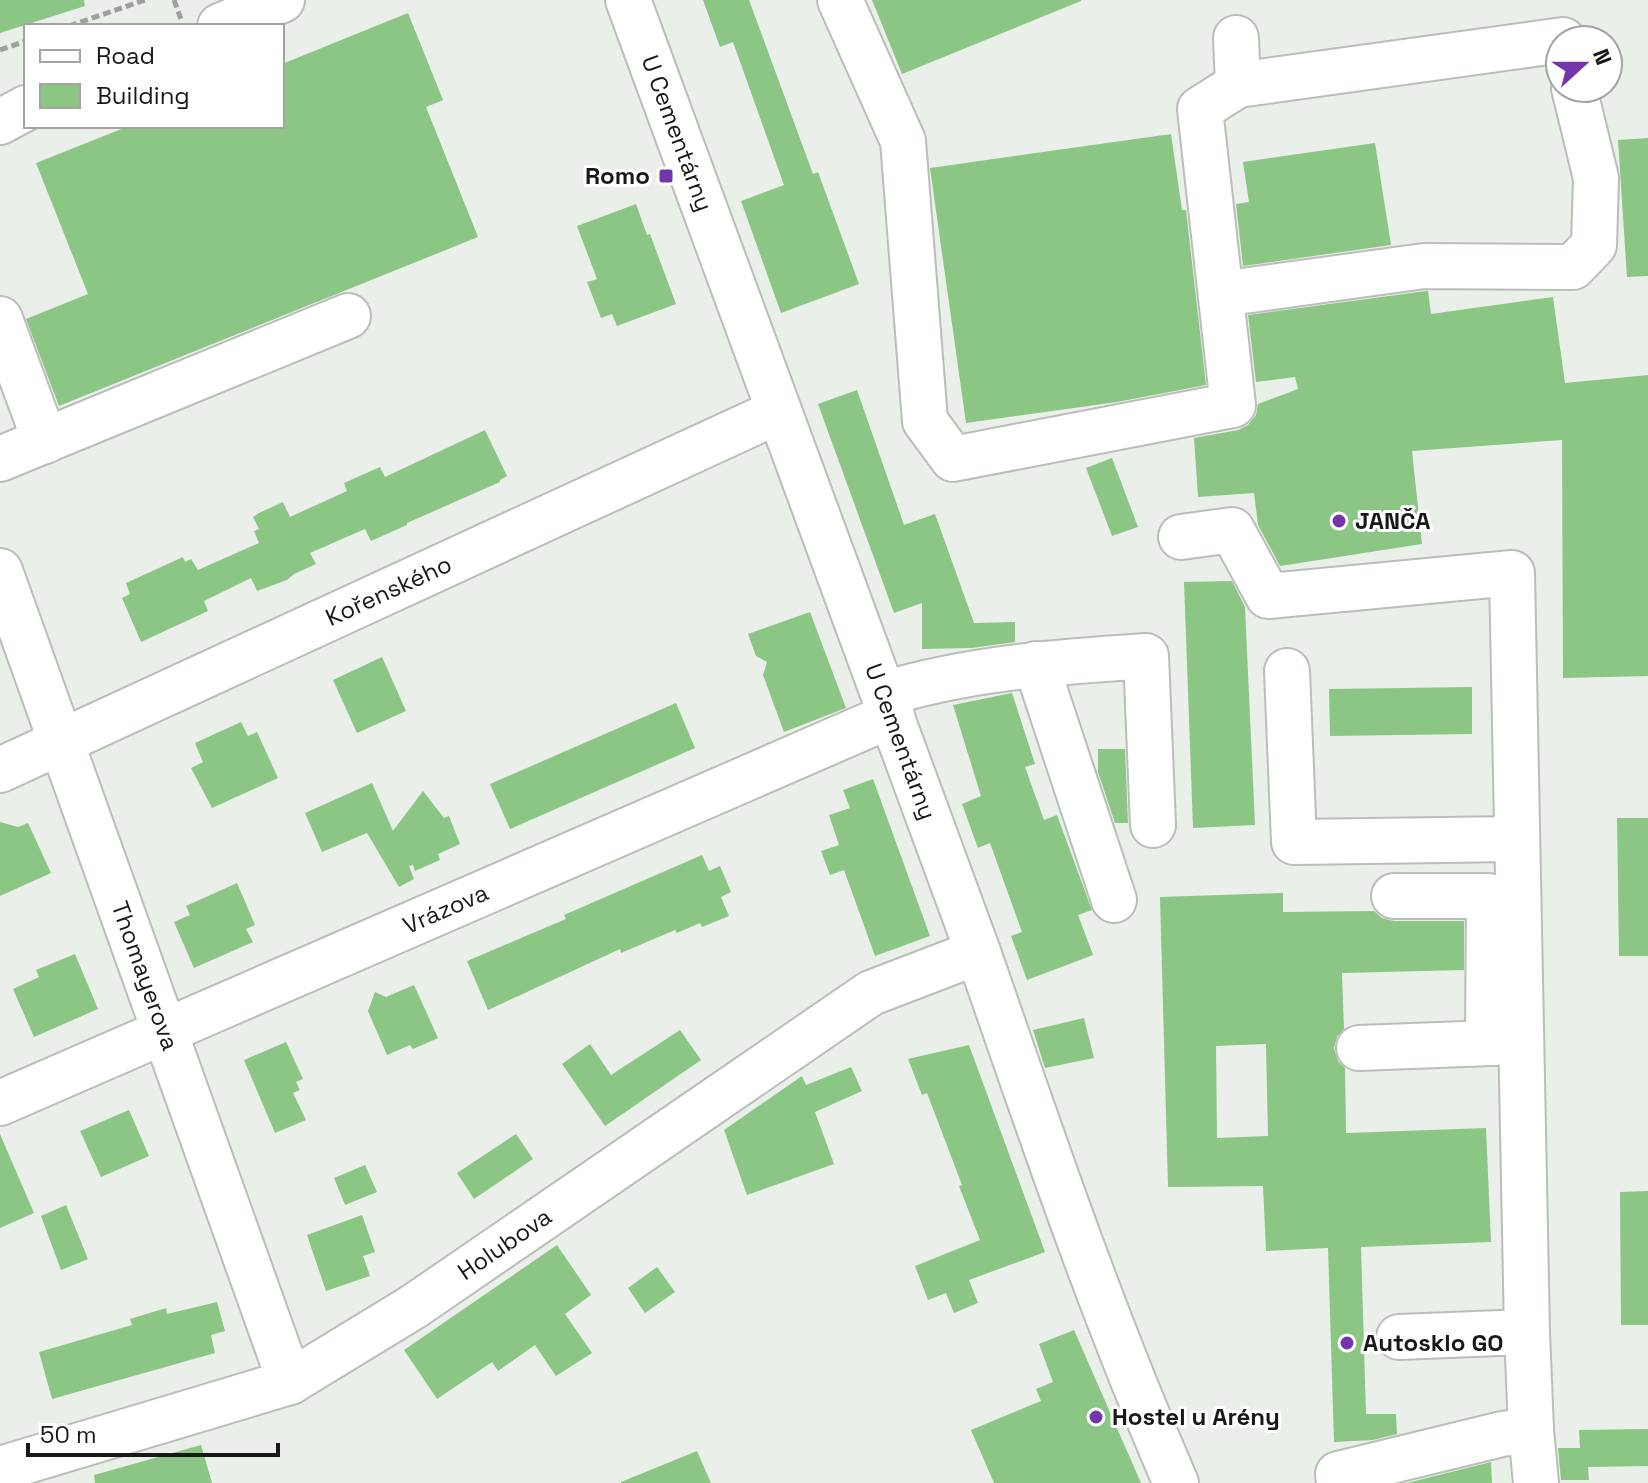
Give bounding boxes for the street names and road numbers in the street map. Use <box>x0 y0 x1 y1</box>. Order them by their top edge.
street label: U Cementárny <box>635 51 720 215</box>
street label: Kořenského <box>321 548 456 633</box>
street label: U Cementárny <box>858 659 944 824</box>
street label: Vrázova <box>398 876 493 941</box>
street label: Thomayerova <box>104 897 186 1055</box>
street label: Holubova <box>451 1200 558 1287</box>

